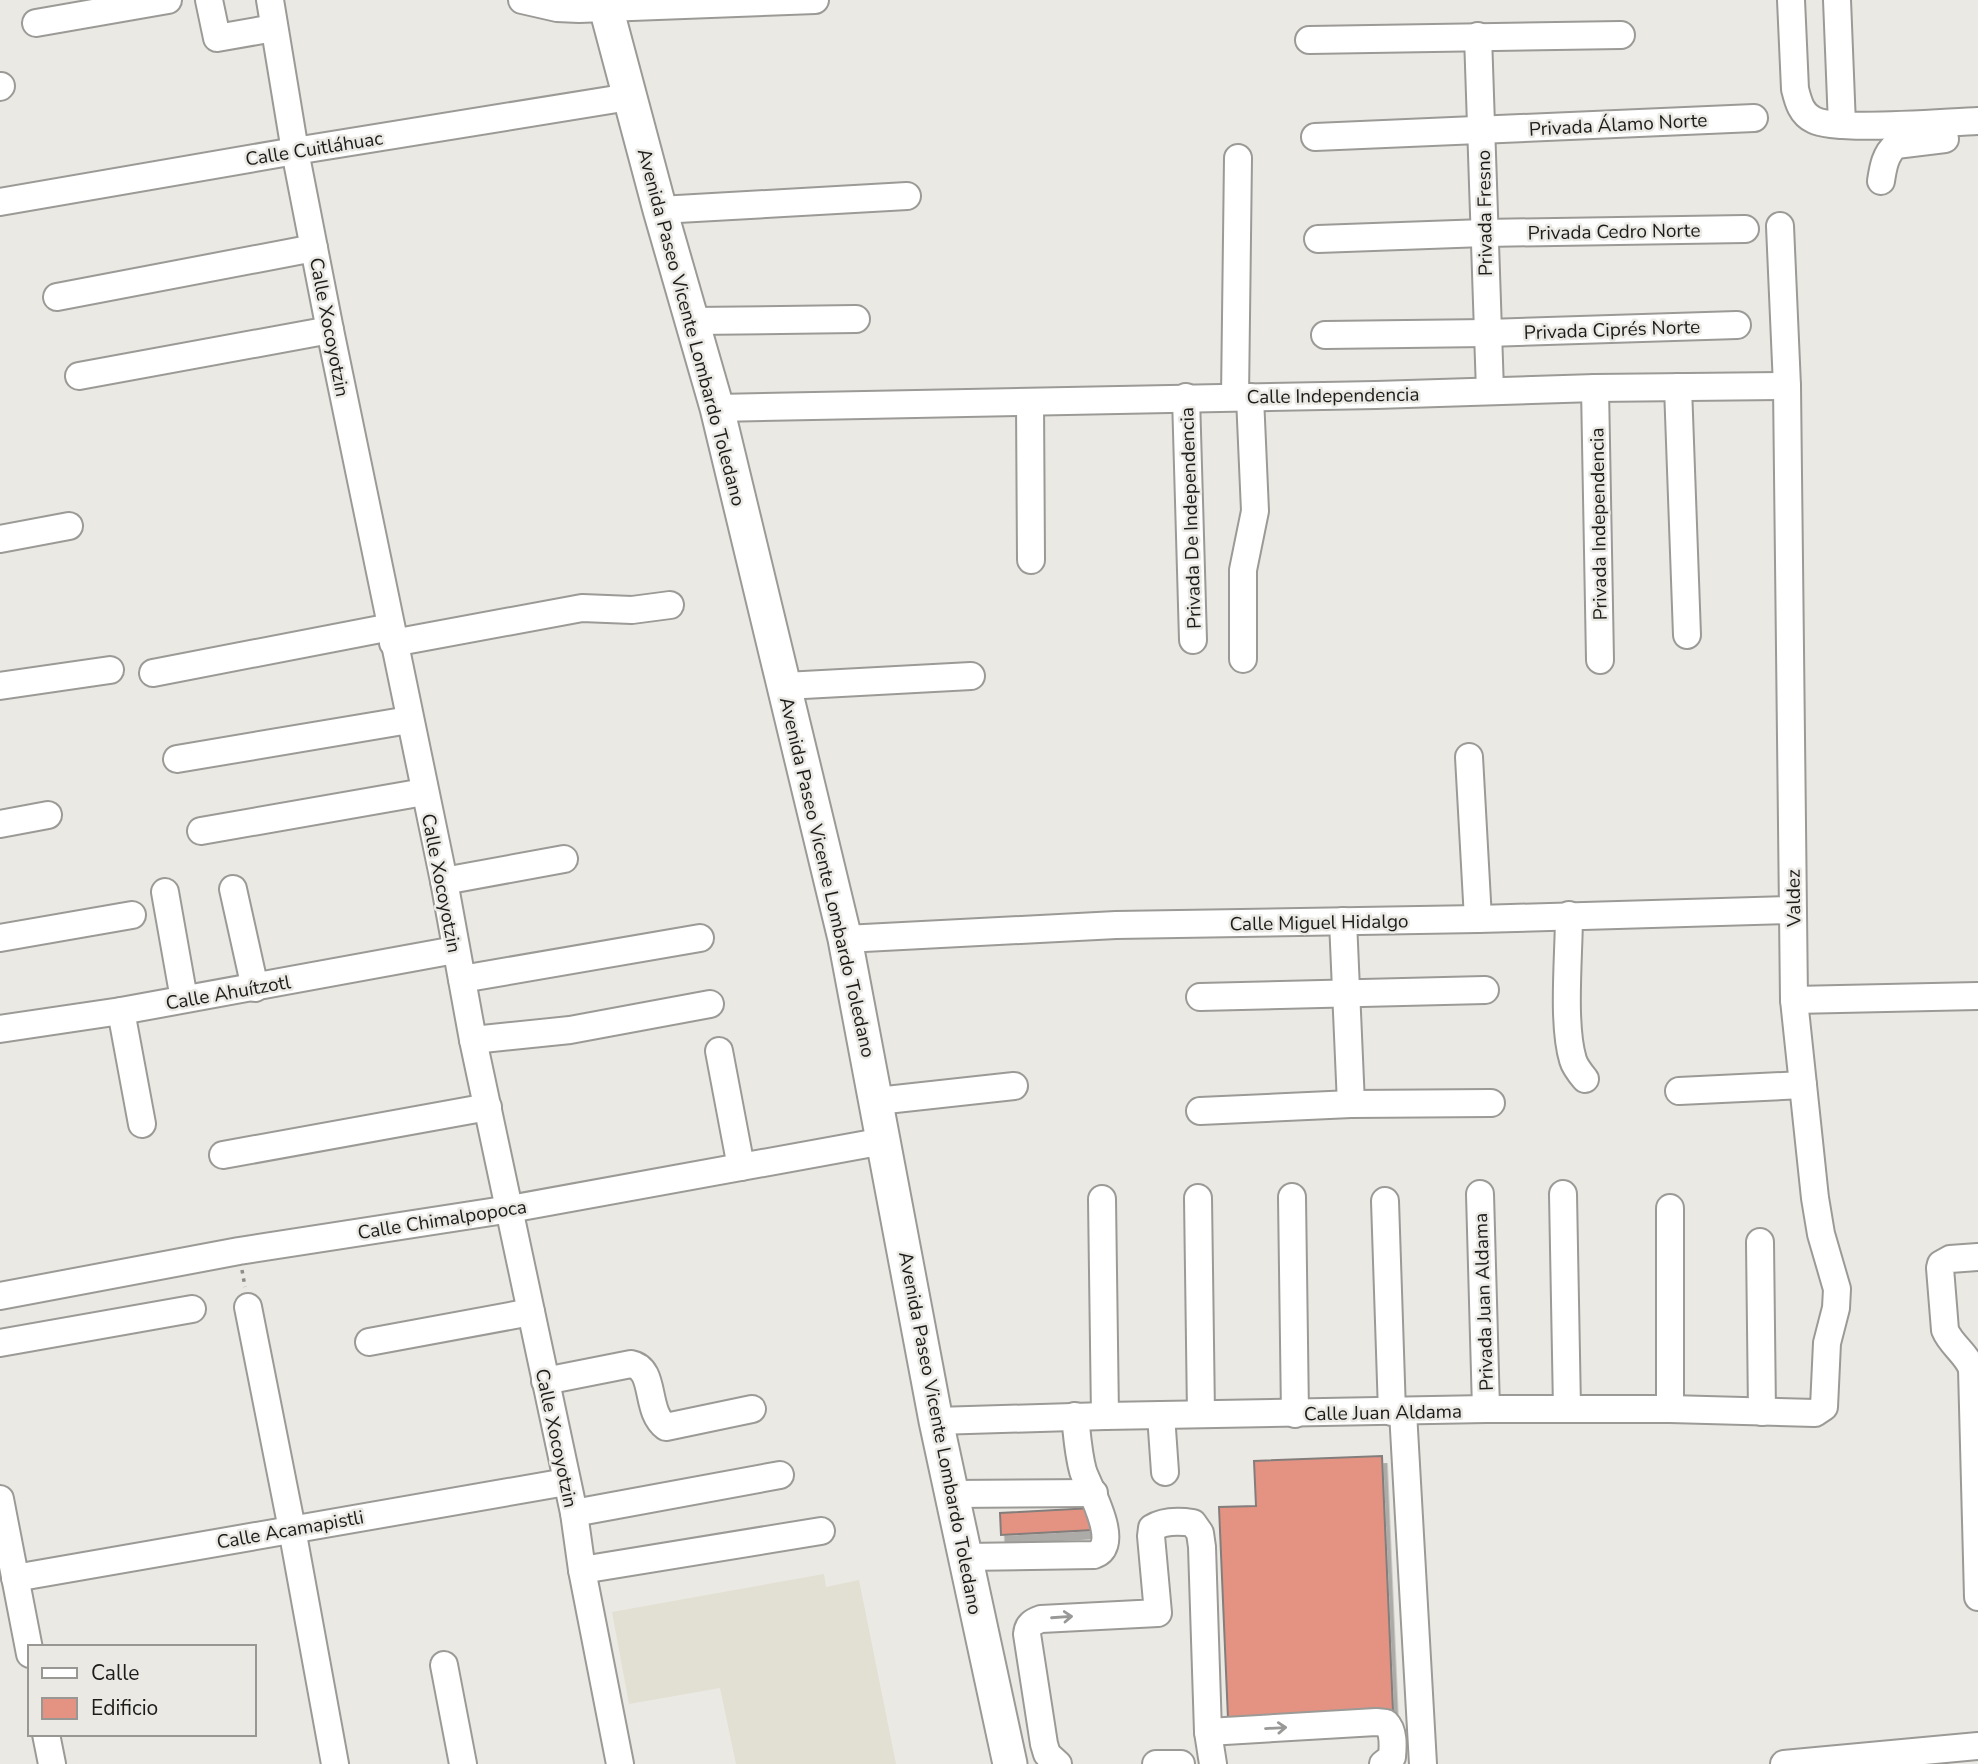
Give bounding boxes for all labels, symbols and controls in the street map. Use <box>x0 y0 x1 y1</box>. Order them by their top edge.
street label: Privada Álamo Norte <box>1528 107 1708 143</box>
street label: Calle Cuitláhuac <box>243 125 385 173</box>
street label: Avenida Paseo Vicente Lombardo Toledano <box>631 146 751 509</box>
street label: Privada Fresno <box>1471 150 1499 276</box>
street label: Privada Cedro Norte <box>1527 217 1701 247</box>
street label: Calle Xocoyotzin <box>303 255 355 399</box>
street label: Privada Ciprés Norte <box>1523 314 1701 346</box>
street label: Calle Independencia <box>1246 381 1420 411</box>
street label: Privada De Independencia <box>1174 407 1208 629</box>
street label: Privada Independencia <box>1584 427 1614 621</box>
street label: Avenida Paseo Vicente Lombardo Toledano <box>773 694 881 1060</box>
street label: Calle Xocoyotzin <box>415 811 467 955</box>
street label: Valdez <box>1780 869 1808 928</box>
street label: Calle Miguel Hidalgo <box>1229 908 1409 938</box>
street label: Calle Ahuítzotl <box>164 969 293 1017</box>
street label: Calle Chimalpopoca <box>356 1194 528 1246</box>
street label: Privada Juan Aldama <box>1468 1212 1500 1391</box>
street label: Avenida Paseo Vicente Lombardo Toledano <box>892 1249 988 1617</box>
street label: Calle Xocoyotzin <box>529 1366 583 1510</box>
street label: Calle Juan Aldama <box>1304 1399 1462 1427</box>
street label: Calle Acamapistli <box>215 1504 366 1556</box>
one-way arrow <box>1050 1611 1073 1624</box>
legend <box>28 1645 256 1736</box>
text: Calle <box>91 1659 139 1687</box>
text: Edificio <box>91 1694 158 1722</box>
one-way arrow <box>1264 1721 1287 1734</box>

